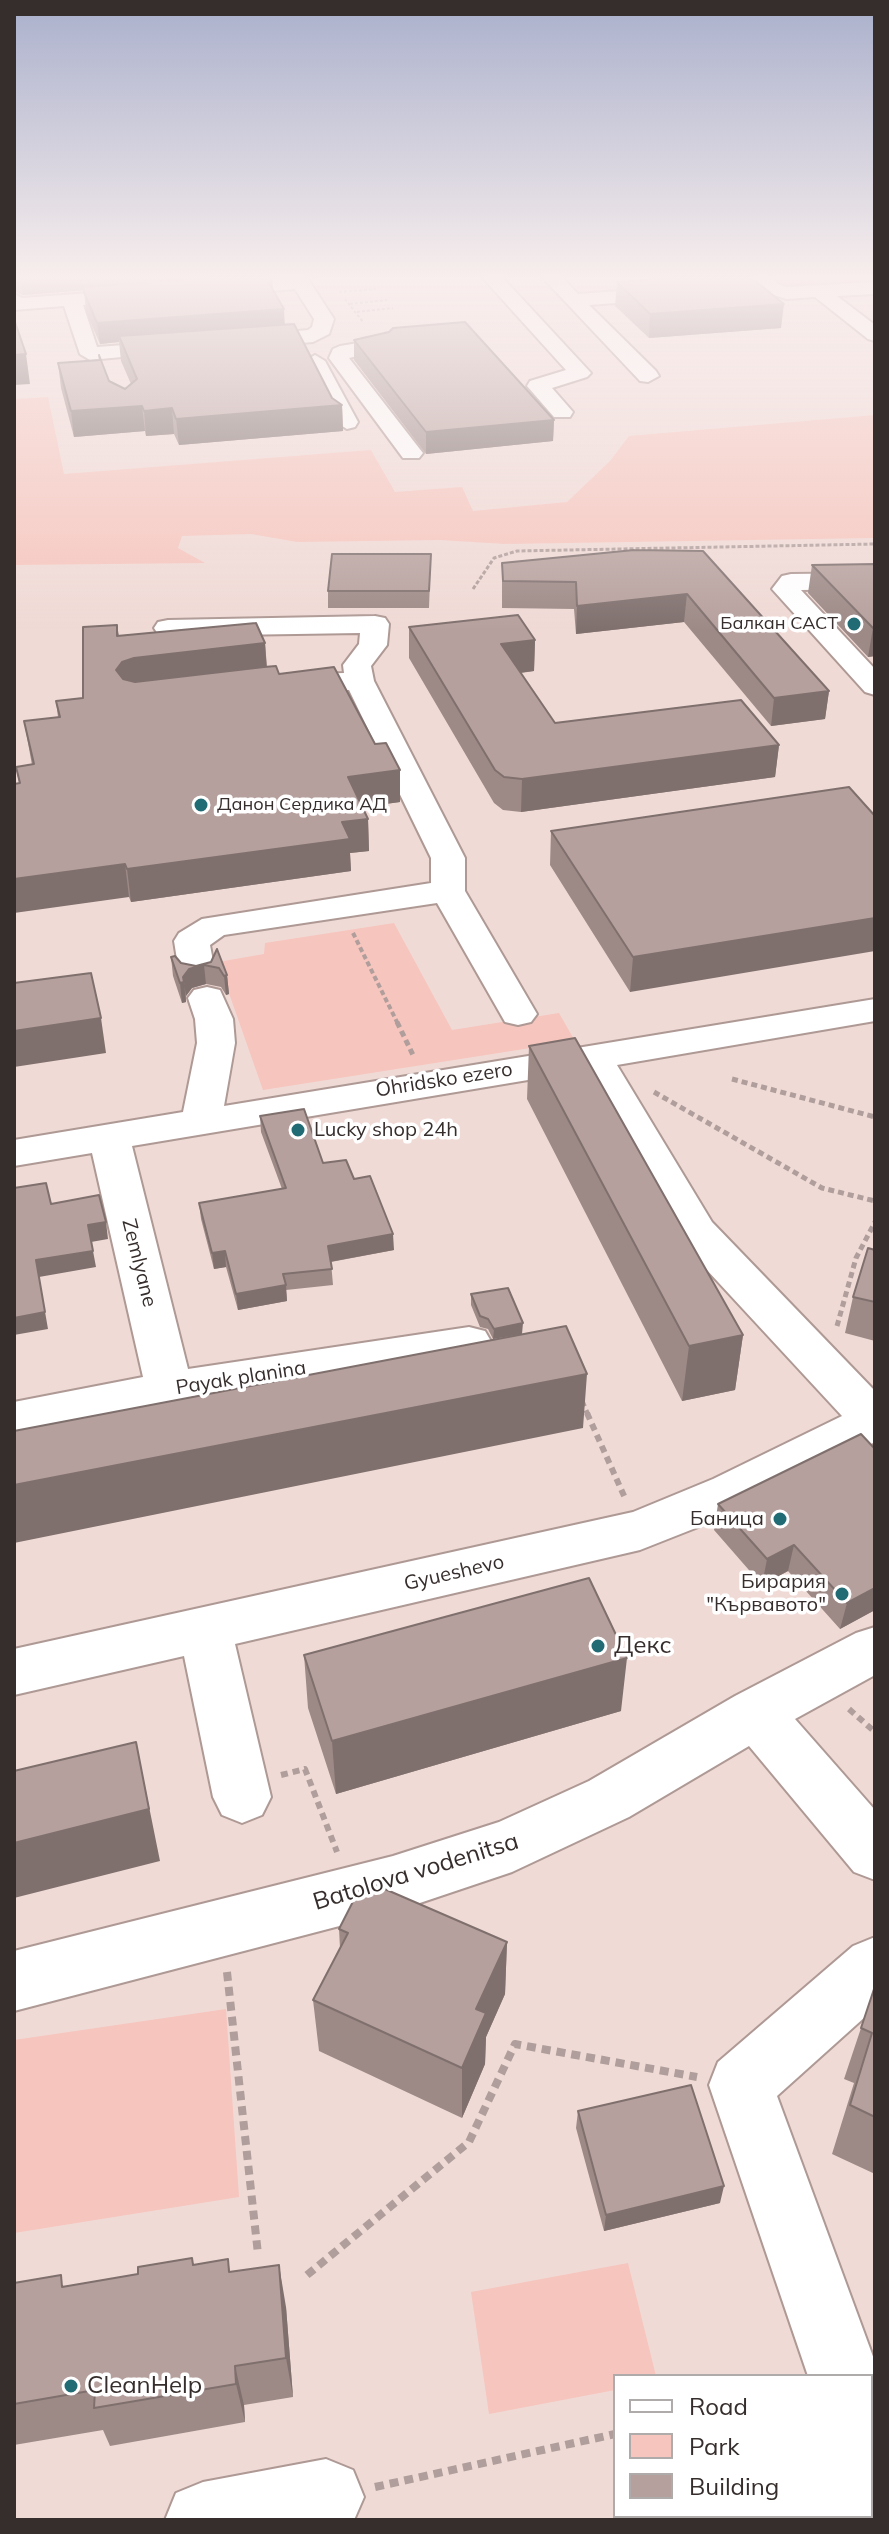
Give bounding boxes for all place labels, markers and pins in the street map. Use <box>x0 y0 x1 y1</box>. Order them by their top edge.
place label: Балкан САСТ <box>720 613 838 635</box>
marker: Балкан САСТ <box>845 615 863 633</box>
place label: Данон Сердика АД <box>217 794 387 816</box>
marker: Данон Сердика АД <box>192 796 210 814</box>
place label: Lucky shop 24h <box>314 1118 458 1142</box>
marker: Lucky shop 24h <box>289 1121 307 1139</box>
place label: Баница <box>690 1507 764 1531</box>
marker: Баница <box>771 1510 789 1528</box>
place label: Бирария "Кървавото" <box>706 1570 826 1617</box>
marker: Бирария "Кървавото" <box>833 1585 851 1603</box>
place label: Декс <box>614 1632 672 1660</box>
marker: Декс <box>589 1637 607 1655</box>
place label: CleanHelp <box>87 2372 202 2400</box>
marker: CleanHelp <box>62 2377 80 2395</box>

